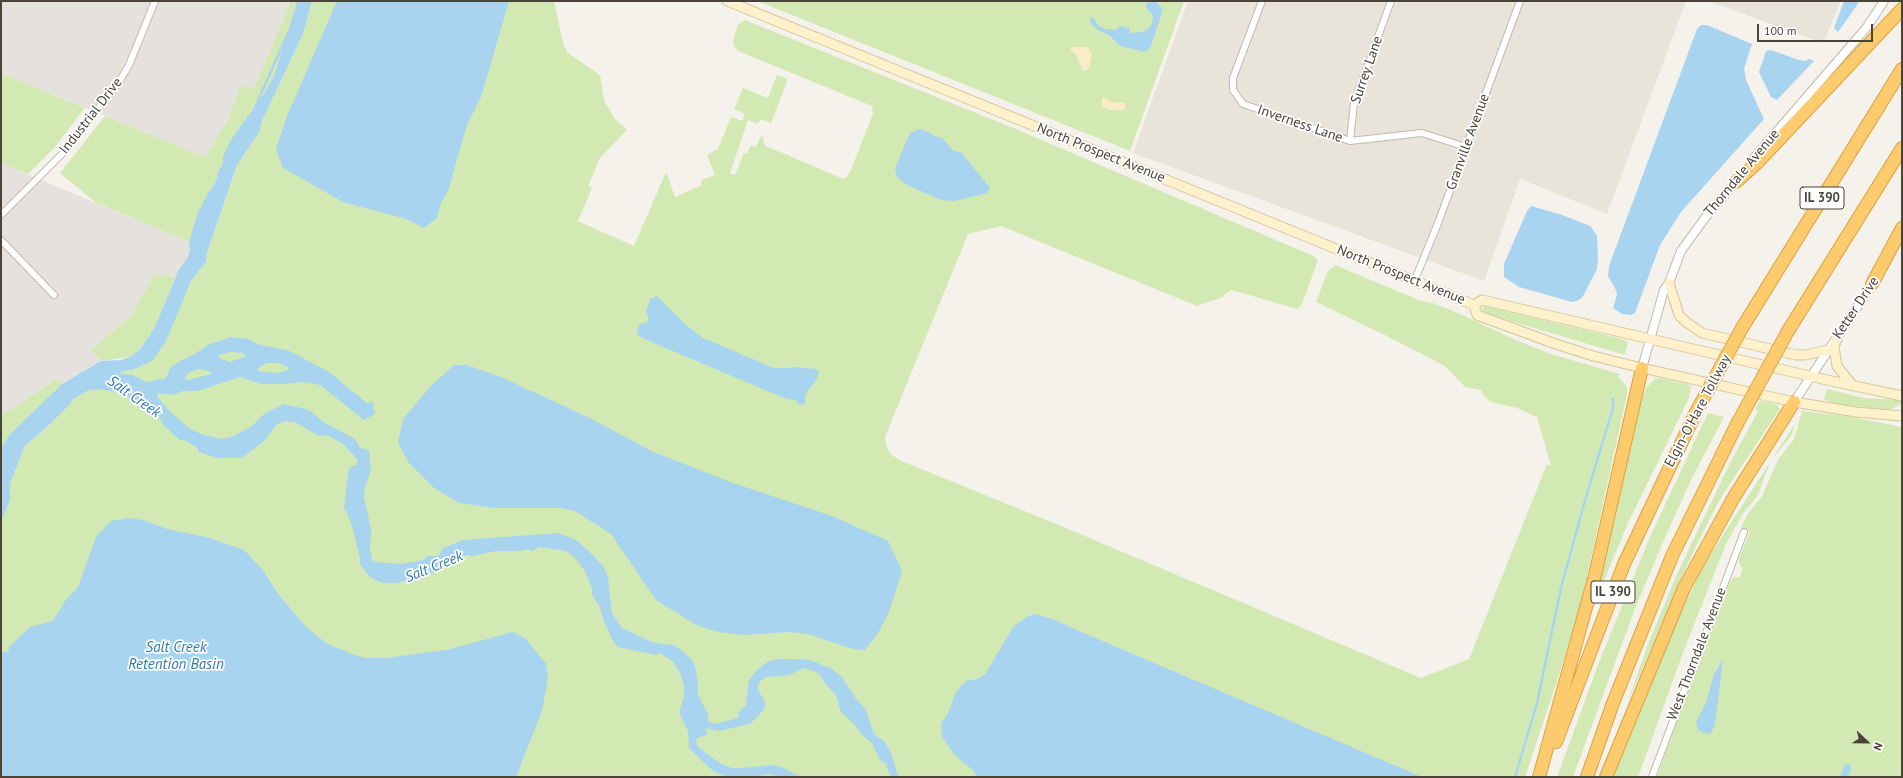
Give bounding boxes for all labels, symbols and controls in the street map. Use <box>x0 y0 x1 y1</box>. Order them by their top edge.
scale bar <box>1759 16 1875 42</box>
text: 100 m <box>1764 23 1797 38</box>
street label: Surrey Lane <box>1348 34 1386 106</box>
street label: Industrial Drive <box>56 75 126 157</box>
street label: Granville Avenue <box>1443 92 1493 192</box>
street label: Inverness Lane <box>1255 102 1345 146</box>
street label: North Prospect Avenue <box>1034 120 1168 186</box>
street label: Thorndale Avenue <box>1701 126 1783 220</box>
road number: IL 390 <box>1800 187 1844 209</box>
street label: North Prospect Avenue <box>1334 242 1468 308</box>
street label: Ketter Drive <box>1829 274 1883 342</box>
street label: Elgin-O'Hare Tollway <box>1661 352 1735 470</box>
water label: Salt Creek <box>104 372 164 422</box>
water label: Salt Creek <box>402 547 466 587</box>
road number: IL 390 <box>1591 581 1635 603</box>
street label: West Thorndale Avenue <box>1664 585 1730 723</box>
water label: Salt Creek Retention Basin <box>128 639 224 674</box>
north arrow <box>1847 722 1887 762</box>
text: N <box>1870 741 1886 752</box>

